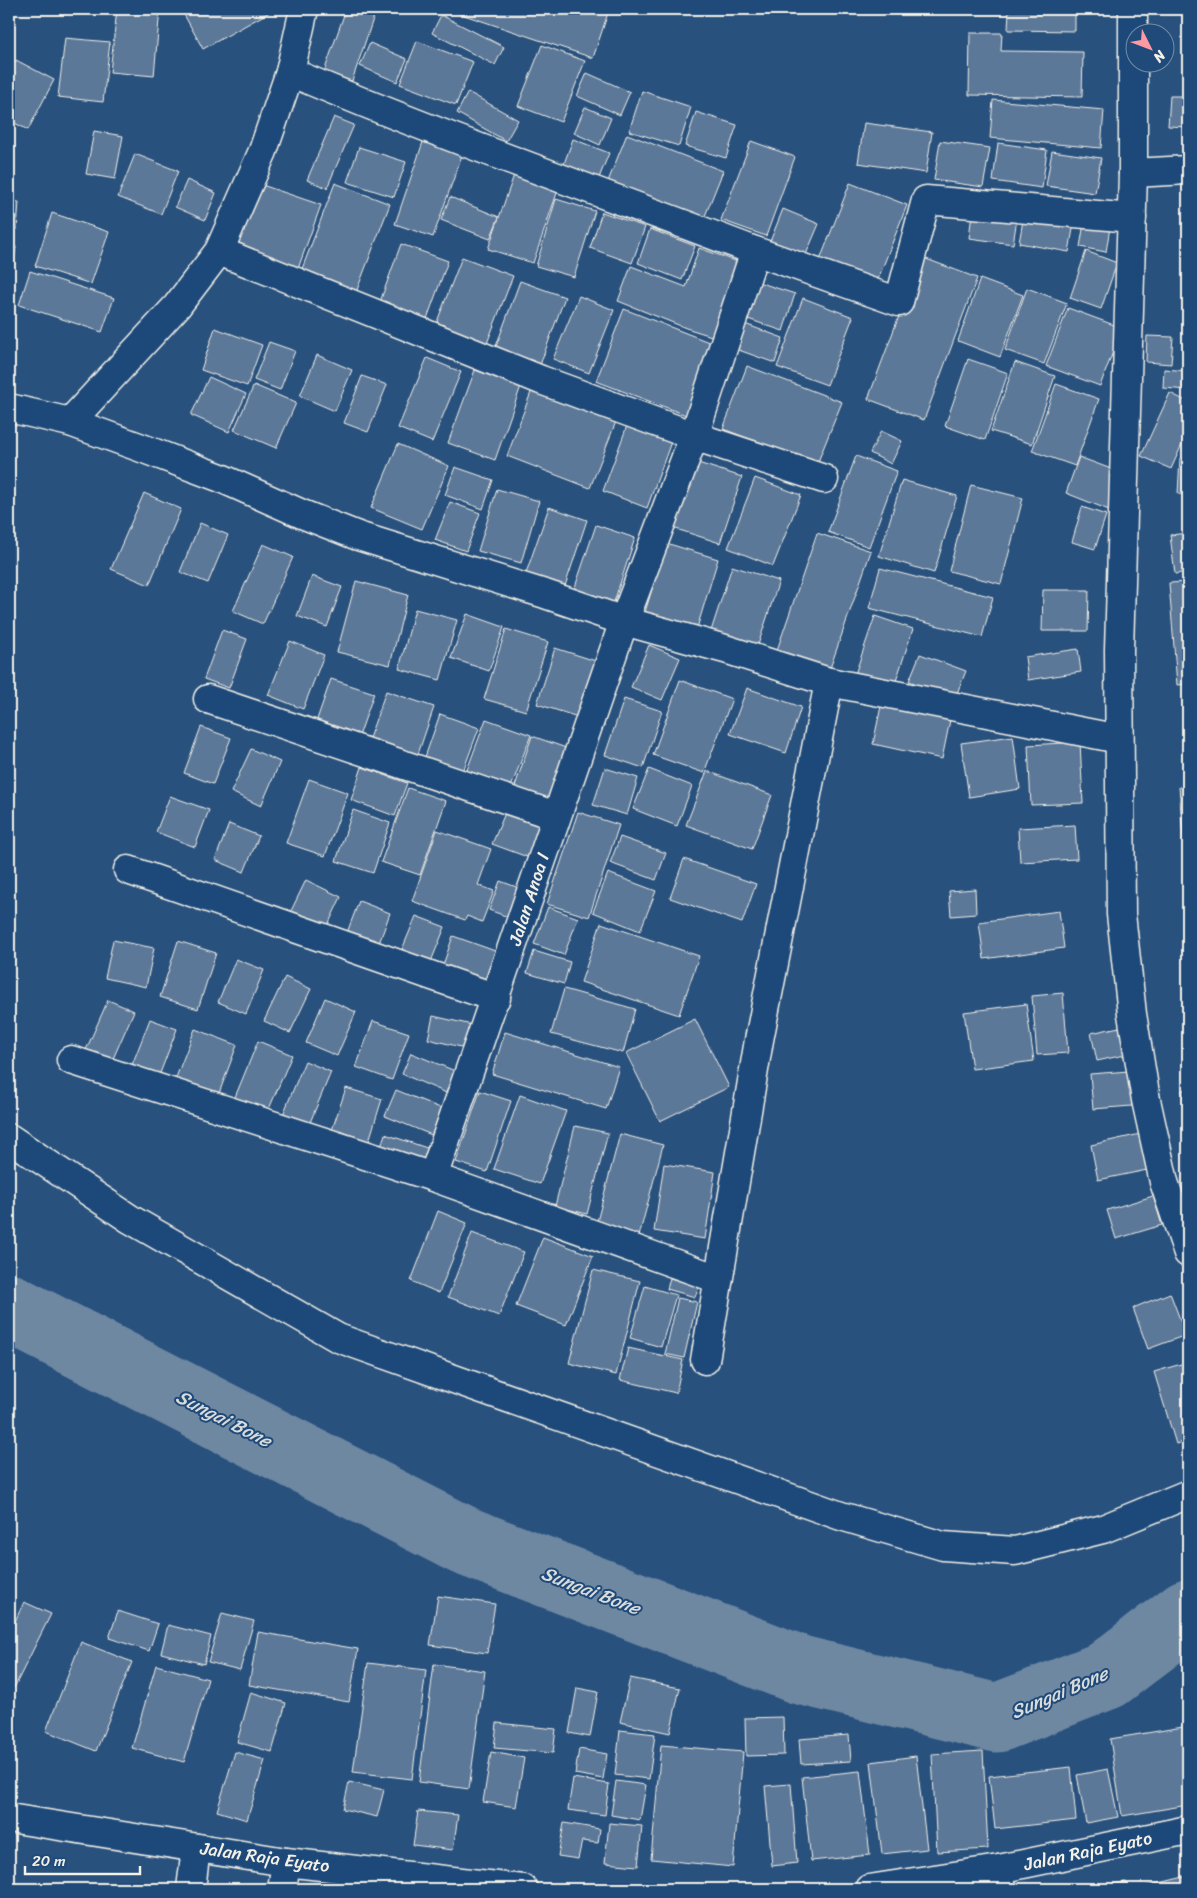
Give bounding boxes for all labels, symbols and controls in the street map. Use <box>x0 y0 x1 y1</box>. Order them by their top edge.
north arrow <box>1124 22 1174 72</box>
text: N <box>1147 44 1172 69</box>
street label: Jalan Anoa I <box>499 848 559 950</box>
water label: Sungai Bone <box>170 1380 279 1458</box>
water label: Sungai Bone <box>537 1557 647 1625</box>
water label: Sungai Bone <box>1005 1656 1115 1728</box>
street label: Jalan Raja Eyato <box>1020 1822 1155 1880</box>
street label: Jalan Raja Eyato <box>197 1832 332 1882</box>
scale bar <box>25 1843 140 1875</box>
text: 20 m <box>32 1848 66 1874</box>

